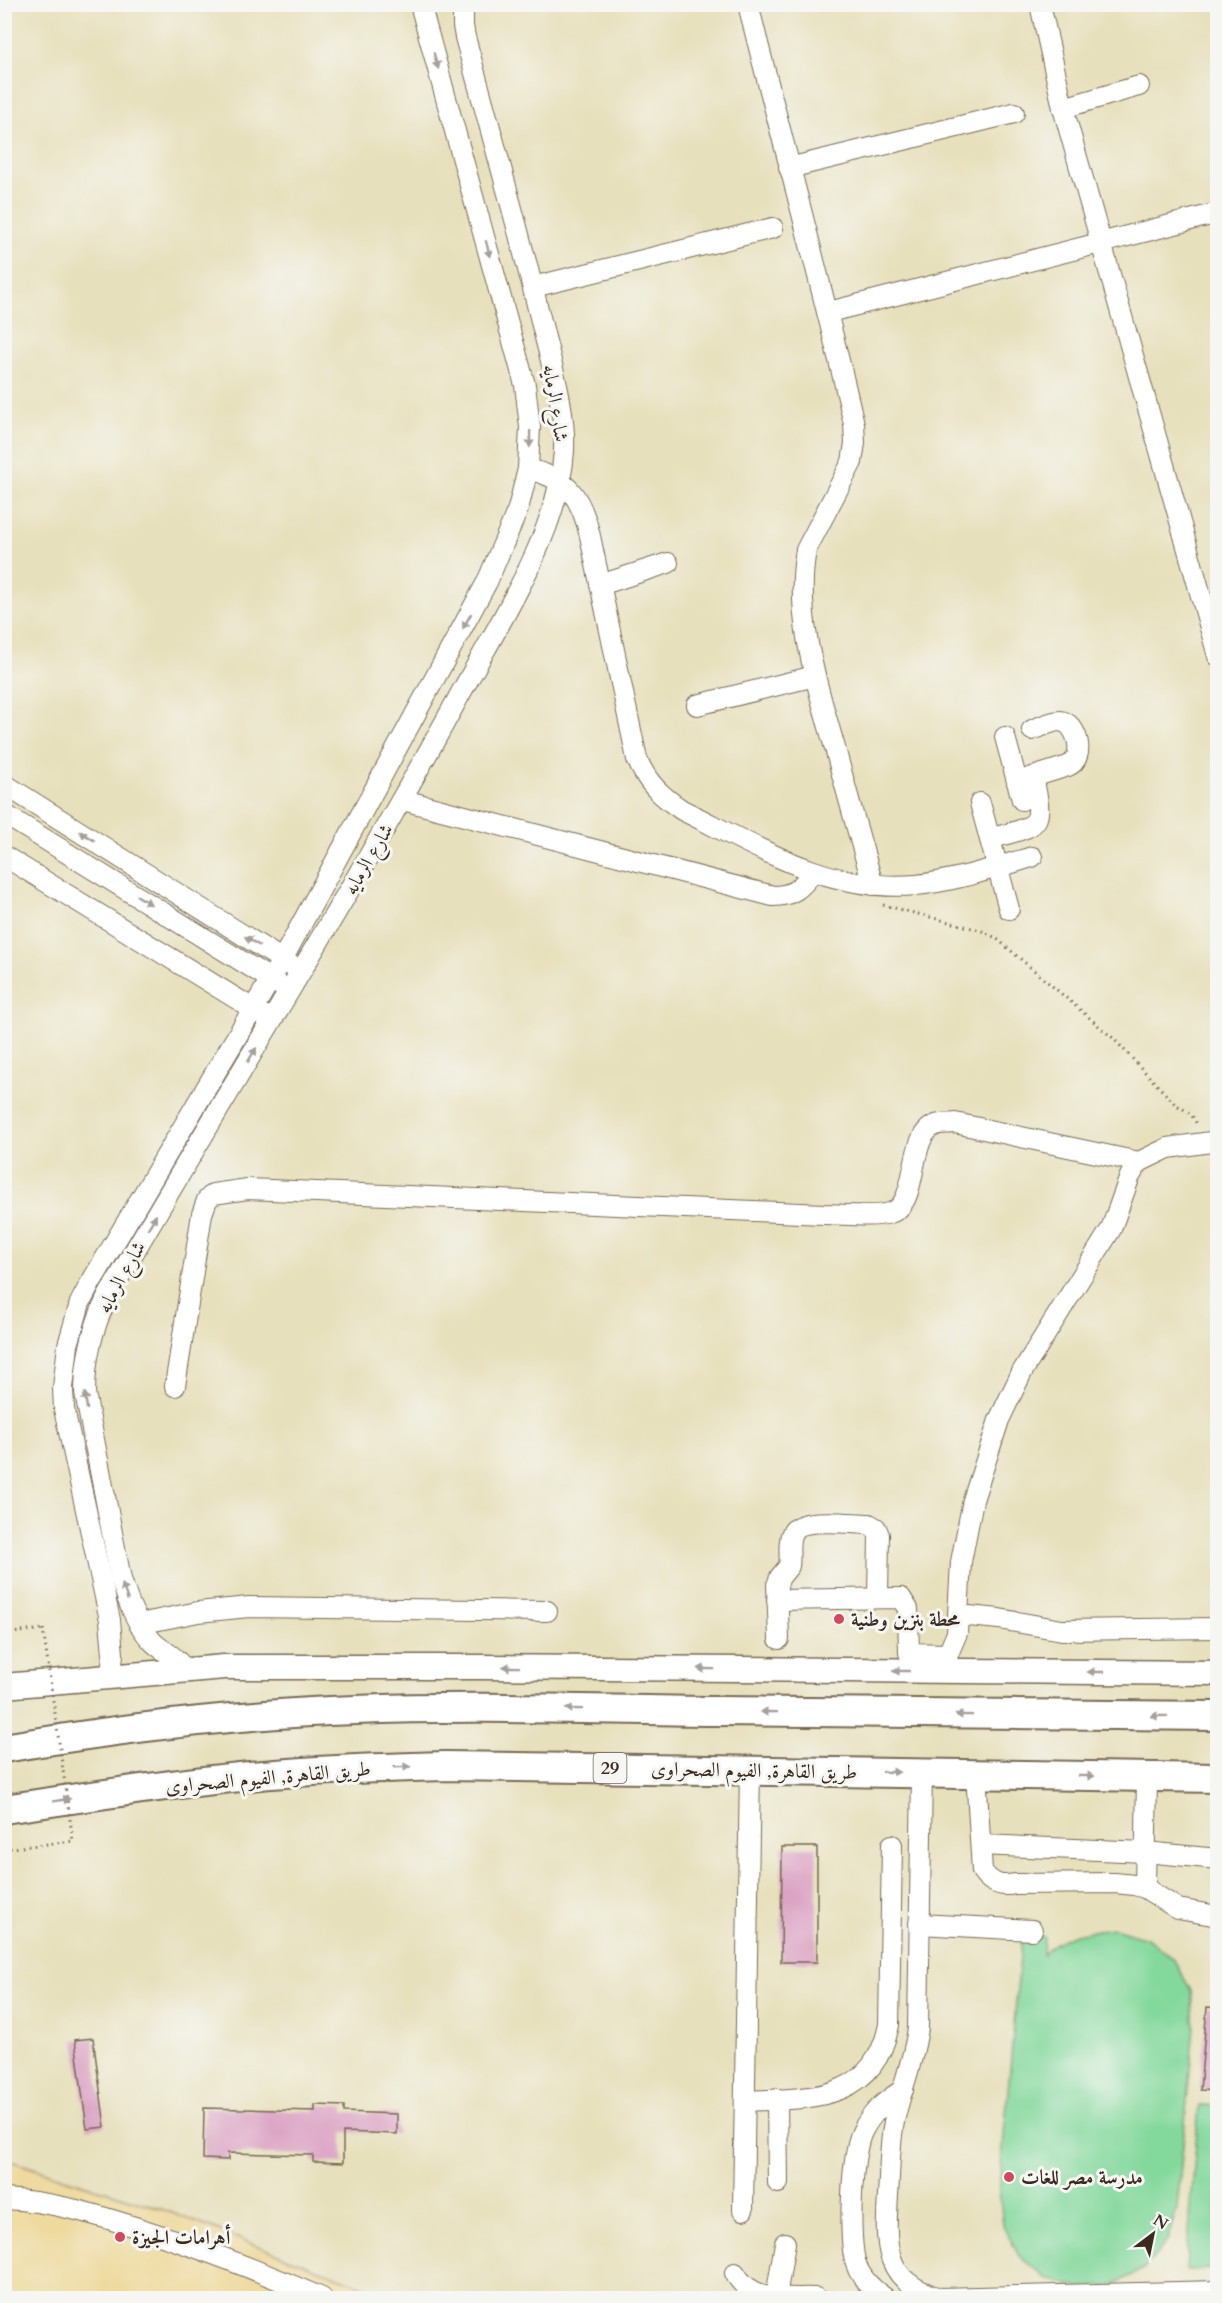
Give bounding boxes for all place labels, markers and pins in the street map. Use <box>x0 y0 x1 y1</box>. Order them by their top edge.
place label: محطة بنزين وطنية <box>851 1606 961 1633</box>
marker: محطة بنزين وطنية <box>832 1612 846 1626</box>
place label: مدرسة مصر للغات <box>1021 2164 1143 2191</box>
marker: مدرسة مصر للغات <box>1002 2170 1016 2184</box>
place label: أهرامات الجيزة <box>132 2224 231 2251</box>
marker: أهرامات الجيزة <box>113 2230 127 2244</box>

